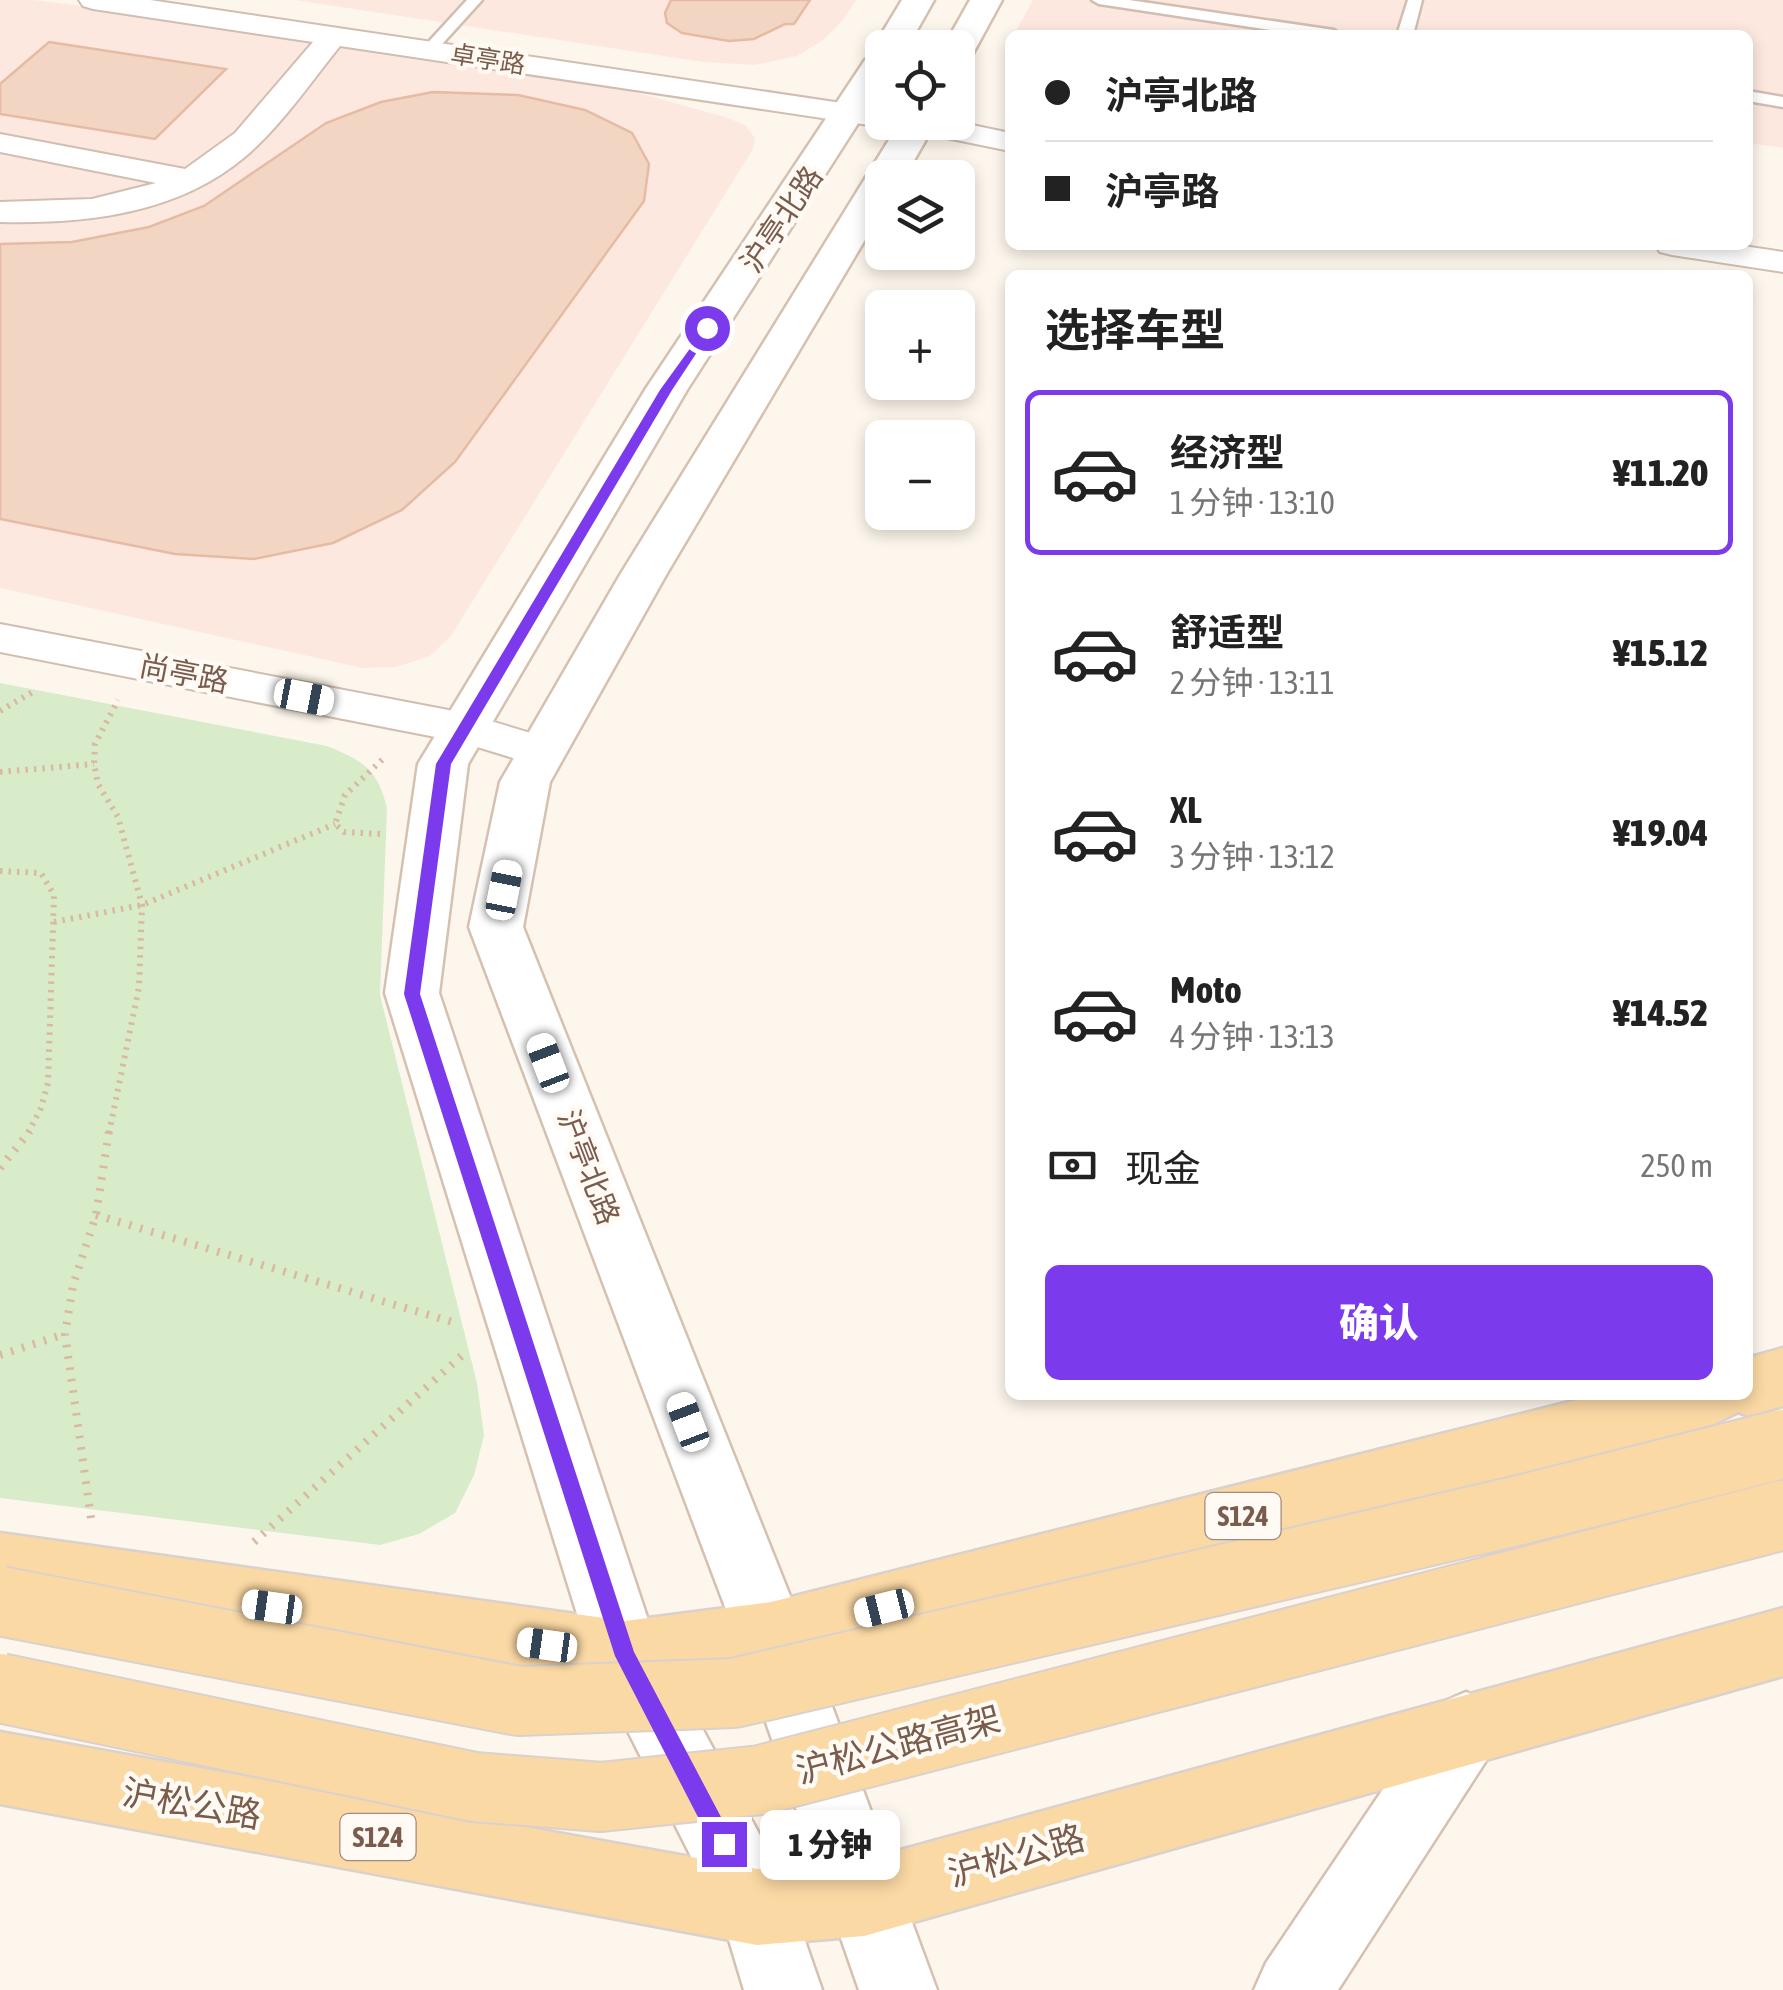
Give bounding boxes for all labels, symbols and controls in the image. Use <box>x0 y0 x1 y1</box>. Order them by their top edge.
map controls <box>865 30 975 530</box>
button: locate <box>865 30 975 140</box>
street label: 卓亭路 <box>449 39 527 79</box>
text: 沪亭北路 <box>1105 74 1257 117</box>
street label: 沪亭北路 <box>733 160 829 278</box>
button: layers <box>865 160 975 270</box>
text: 沪亭路 <box>1105 170 1219 213</box>
button: + <box>865 290 975 400</box>
text: 选择车型 <box>1045 304 1225 356</box>
route start <box>685 306 730 351</box>
button: − <box>865 420 975 530</box>
icon: car <box>1050 428 1140 518</box>
text: 经济型 <box>1170 431 1284 474</box>
text: ¥11.20 <box>1613 451 1708 494</box>
text: 1 分钟 · 13:10 <box>1170 484 1335 521</box>
icon: car <box>1050 608 1140 698</box>
text: 舒适型 <box>1170 611 1284 654</box>
text: ¥15.12 <box>1613 631 1708 674</box>
street label: 尚亭路 <box>137 648 231 698</box>
text: 2 分钟 · 13:11 <box>1170 664 1335 701</box>
car <box>272 677 336 717</box>
icon: car <box>1050 788 1140 878</box>
text: XL <box>1170 788 1202 831</box>
text: ¥19.04 <box>1613 811 1708 854</box>
text: 3 分钟 · 13:12 <box>1170 838 1335 875</box>
car <box>484 858 524 922</box>
icon: car <box>1050 968 1140 1058</box>
text: Moto <box>1170 968 1242 1011</box>
text: ¥14.52 <box>1613 991 1708 1034</box>
text: 4 分钟 · 13:13 <box>1170 1018 1335 1055</box>
car <box>523 1030 573 1096</box>
street label: 沪亭北路 <box>552 1105 626 1229</box>
icon: cash <box>1045 1138 1100 1193</box>
text: 现金 <box>1125 1147 1201 1190</box>
text: 250 m <box>1640 1147 1713 1184</box>
button: 确认 <box>1045 1265 1713 1380</box>
car <box>663 1389 713 1455</box>
road number: S124 <box>1206 1493 1280 1539</box>
car <box>851 1586 917 1630</box>
car <box>240 1588 304 1626</box>
car <box>515 1626 579 1664</box>
street label: 沪松公路高架 <box>791 1698 1005 1790</box>
street label: 沪松公路 <box>120 1771 264 1835</box>
callout: 1 分钟 <box>759 1809 899 1879</box>
road number: S124 <box>340 1814 416 1860</box>
street label: 沪松公路 <box>943 1816 1089 1894</box>
route end <box>702 1822 747 1867</box>
text: 1 分钟 <box>788 1826 872 1863</box>

